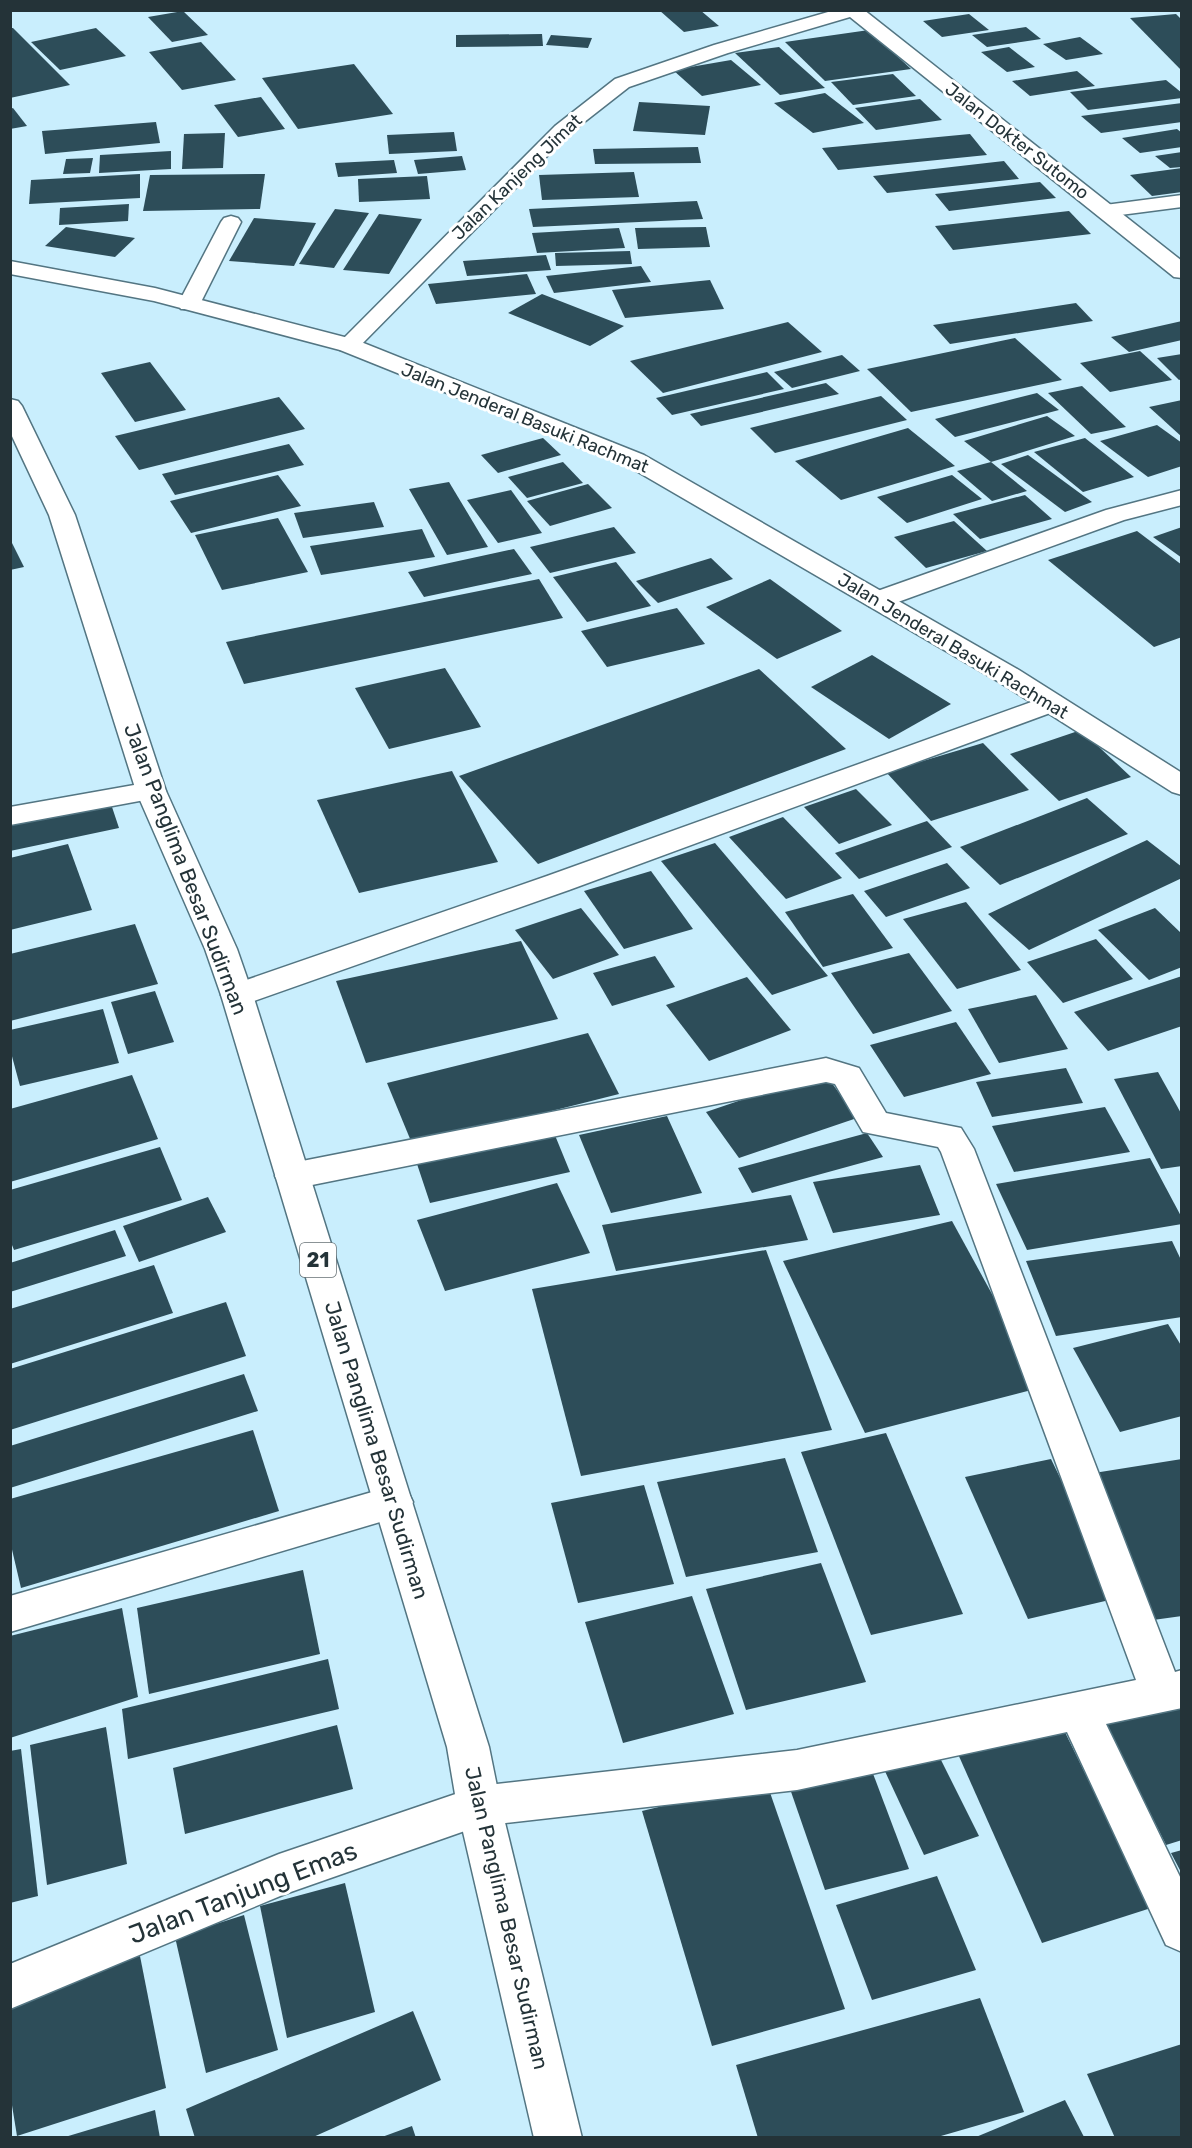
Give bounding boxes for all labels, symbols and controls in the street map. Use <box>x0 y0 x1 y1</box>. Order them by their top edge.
street label: Jalan Dokter Sutomo <box>941 78 1093 204</box>
street label: Jalan Kanjeng Jimat <box>448 109 586 245</box>
street label: Jalan Jenderal Basuki Rachmat <box>398 358 652 478</box>
street label: Jalan Jenderal Basuki Rachmat <box>834 568 1072 724</box>
street label: Jalan Panglima Besar Sudirman <box>119 720 253 1018</box>
road number: 21 <box>300 1243 336 1277</box>
street label: Jalan Panglima Besar Sudirman <box>320 1298 434 1602</box>
street label: Jalan Panglima Besar Sudirman <box>460 1764 554 2072</box>
street label: Jalan Tanjung Emas <box>124 1835 362 1951</box>

